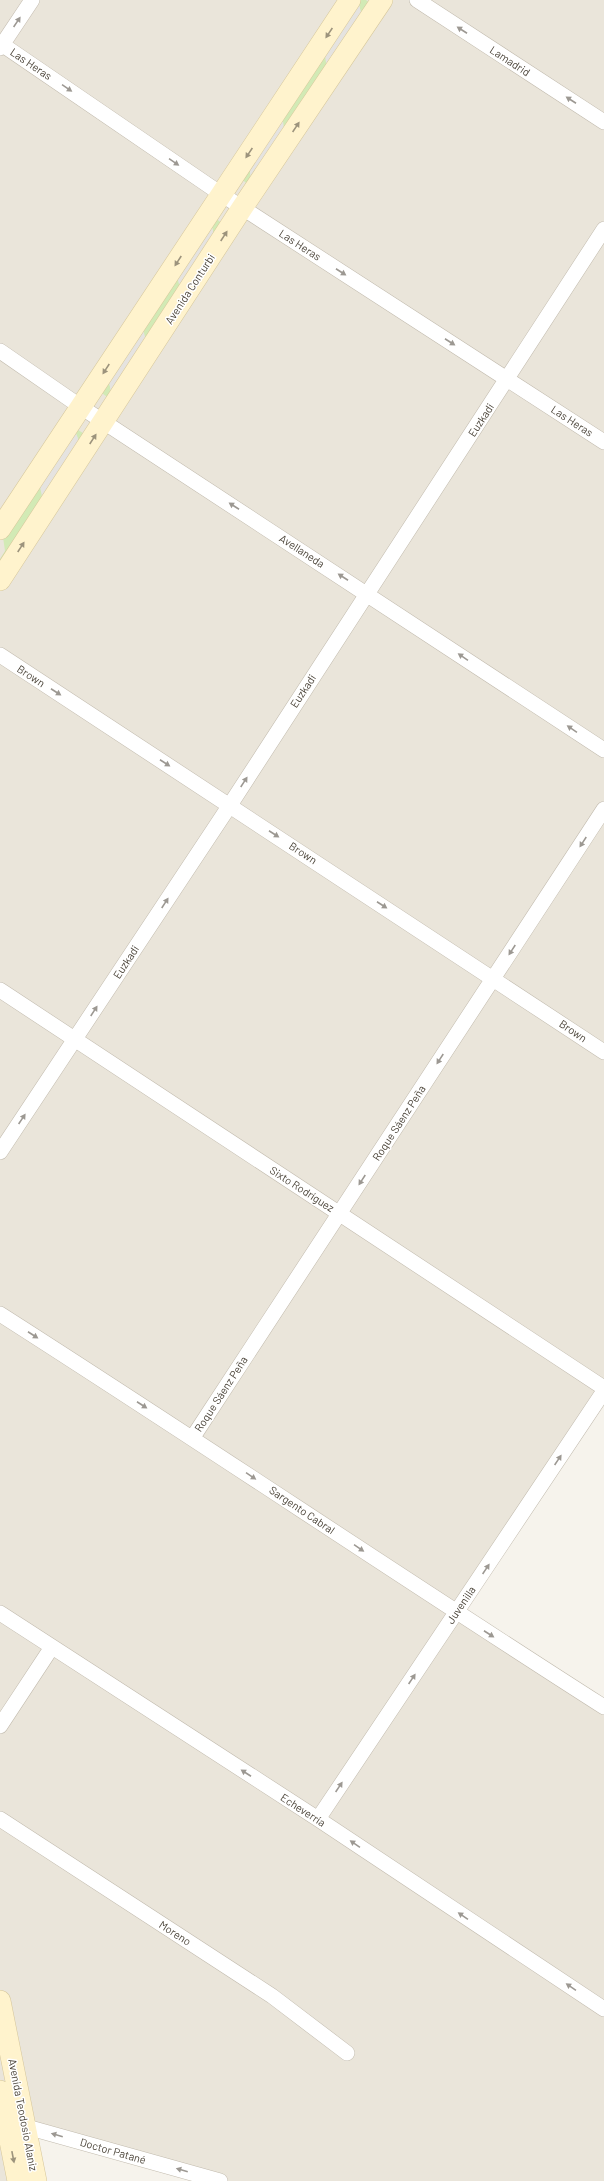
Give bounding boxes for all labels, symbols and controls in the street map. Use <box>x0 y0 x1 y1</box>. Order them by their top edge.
one-way arrow <box>13 17 21 27</box>
one-way arrow <box>456 26 468 33</box>
one-way arrow <box>325 27 333 38</box>
street label: Lamadrid <box>488 43 533 78</box>
street label: Las Heras <box>8 45 55 82</box>
one-way arrow <box>62 84 72 92</box>
one-way arrow <box>565 97 577 104</box>
one-way arrow <box>292 122 300 133</box>
one-way arrow <box>245 147 253 158</box>
one-way arrow <box>169 158 179 166</box>
street label: Las Heras <box>277 226 324 263</box>
one-way arrow <box>221 230 228 242</box>
street label: Avenida Conturbi <box>162 251 217 326</box>
one-way arrow <box>174 255 181 267</box>
one-way arrow <box>335 268 347 275</box>
one-way arrow <box>445 338 455 346</box>
one-way arrow <box>102 364 110 375</box>
street label: Euzkadi <box>465 400 496 439</box>
street label: Las Heras <box>549 402 596 439</box>
one-way arrow <box>89 433 96 445</box>
one-way arrow <box>228 503 240 510</box>
street label: Avellaneda <box>277 531 327 570</box>
one-way arrow <box>18 542 25 553</box>
one-way arrow <box>337 574 349 581</box>
one-way arrow <box>458 653 468 661</box>
street label: Brown <box>15 662 48 689</box>
street label: Euzkadi <box>287 671 318 710</box>
one-way arrow <box>51 688 61 696</box>
one-way arrow <box>566 725 577 733</box>
one-way arrow <box>160 759 170 767</box>
one-way arrow <box>241 776 248 788</box>
one-way arrow <box>269 830 279 838</box>
one-way arrow <box>579 836 586 847</box>
street label: Brown <box>287 839 320 866</box>
one-way arrow <box>161 897 169 908</box>
one-way arrow <box>377 902 388 909</box>
street label: Euzkadi <box>110 942 141 981</box>
one-way arrow <box>508 944 515 956</box>
one-way arrow <box>90 1006 98 1016</box>
street label: Brown <box>557 1017 590 1045</box>
one-way arrow <box>437 1053 444 1065</box>
street label: Roque Sáenz Peña <box>369 1083 428 1163</box>
one-way arrow <box>18 1114 26 1124</box>
street label: Sixto Rodríguez <box>268 1163 337 1214</box>
one-way arrow <box>358 1175 366 1185</box>
one-way arrow <box>28 1331 38 1339</box>
street label: Roque Sáenz Peña <box>191 1354 250 1434</box>
one-way arrow <box>137 1401 147 1409</box>
one-way arrow <box>554 1455 562 1466</box>
one-way arrow <box>246 1472 256 1480</box>
street label: Sargento Cabral <box>267 1483 337 1536</box>
one-way arrow <box>354 1544 364 1552</box>
one-way arrow <box>482 1563 490 1574</box>
street label: Juvenilla <box>443 1583 478 1626</box>
one-way arrow <box>484 1630 494 1638</box>
one-way arrow <box>408 1674 416 1684</box>
one-way arrow <box>241 1769 251 1777</box>
one-way arrow <box>336 1781 343 1793</box>
street label: Echeverría <box>278 1790 328 1829</box>
one-way arrow <box>350 1840 360 1848</box>
one-way arrow <box>457 1912 469 1919</box>
street label: Moreno <box>157 1917 194 1948</box>
one-way arrow <box>566 1983 577 1991</box>
street label: Avenida Teodosio Alaniz <box>6 2058 41 2172</box>
one-way arrow <box>51 2132 63 2138</box>
street label: Doctor Patané <box>79 2135 148 2166</box>
one-way arrow <box>10 2151 16 2163</box>
one-way arrow <box>176 2167 188 2173</box>

